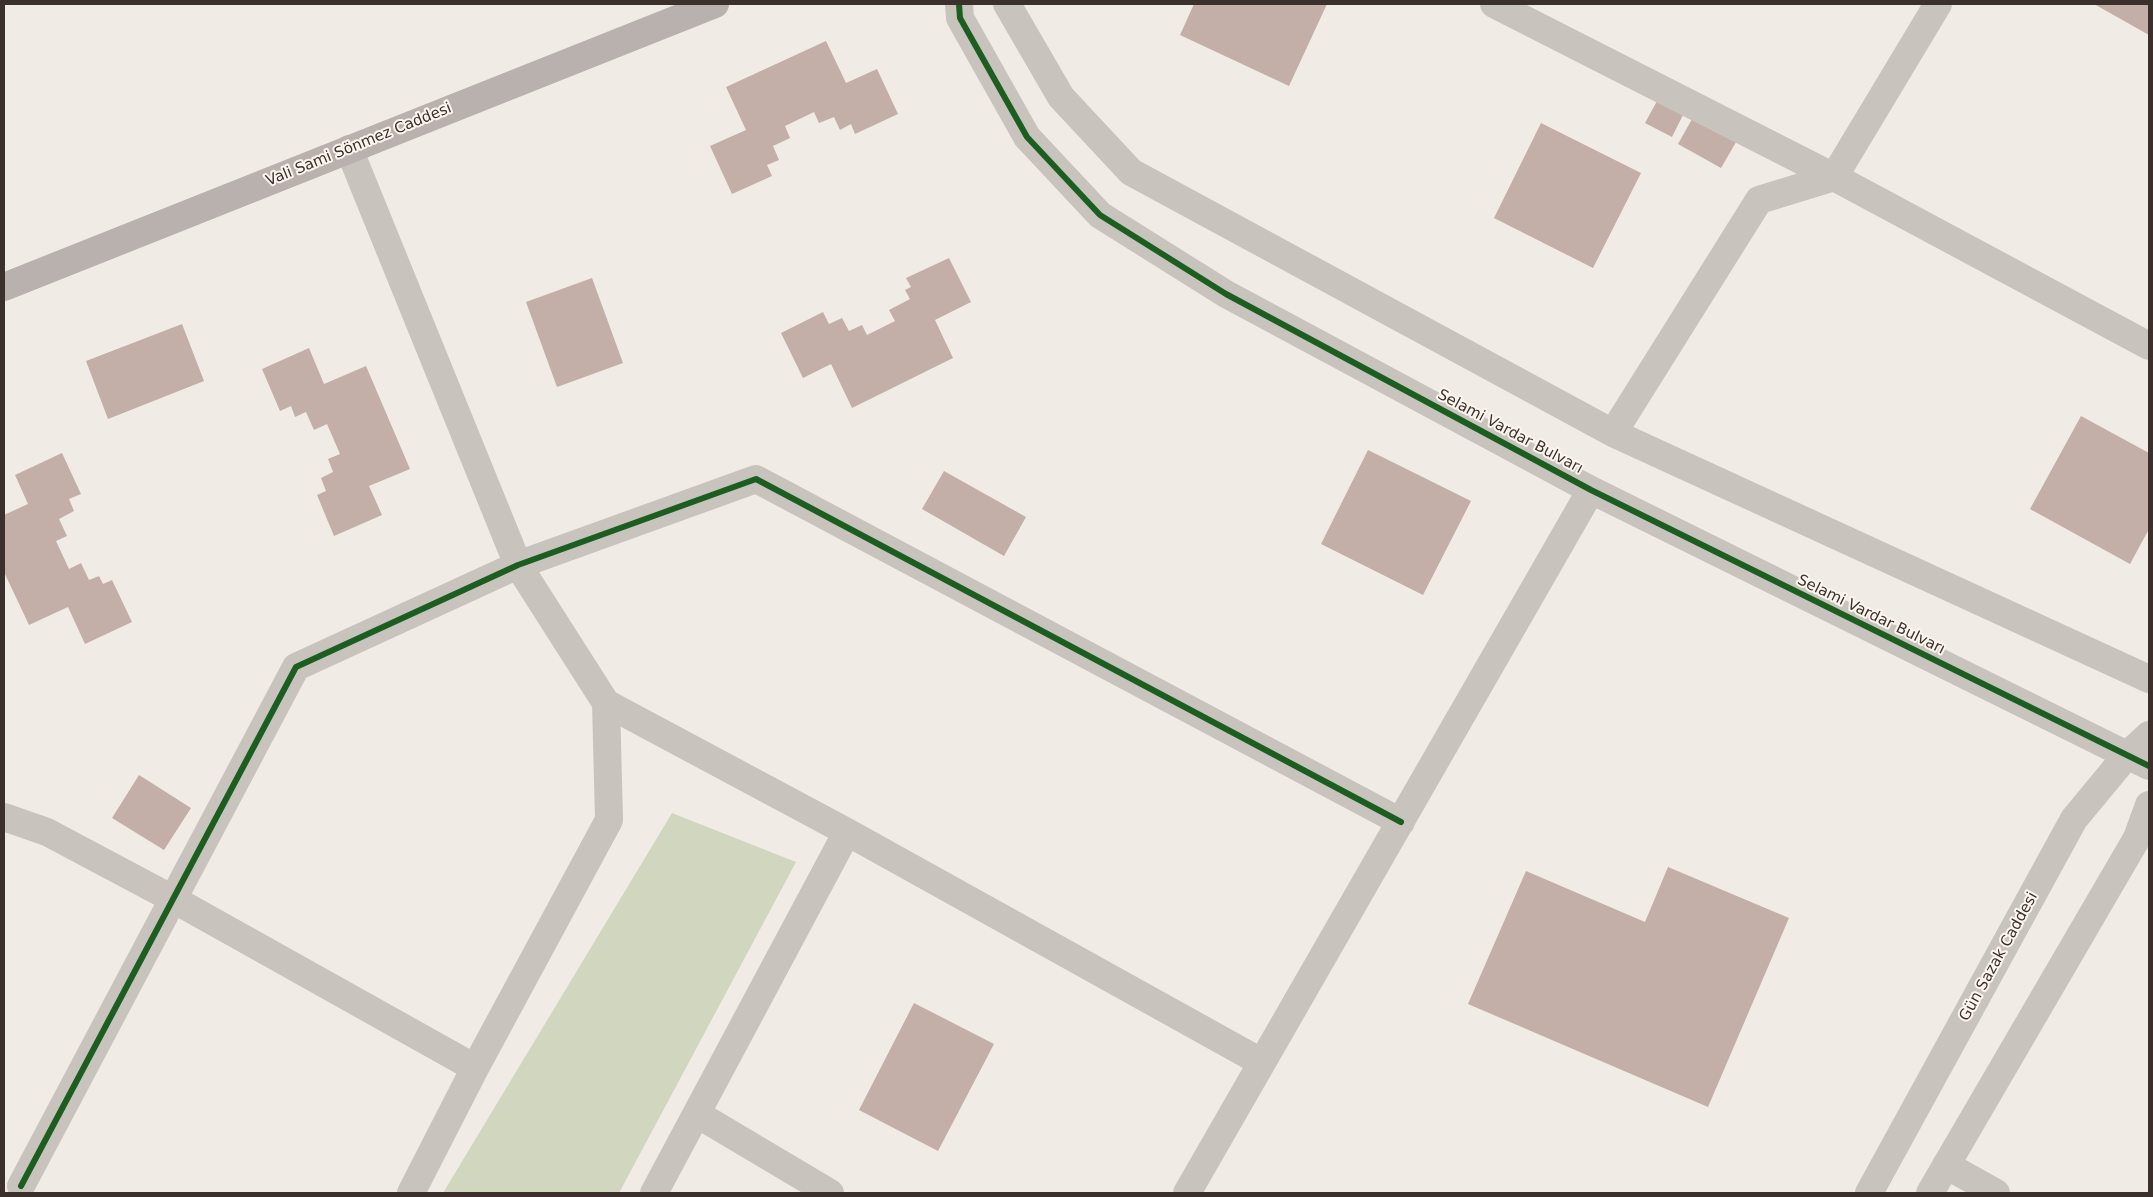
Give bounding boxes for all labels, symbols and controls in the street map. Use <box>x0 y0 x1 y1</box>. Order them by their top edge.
street label: Vali Sami Sönmez Caddesi <box>264 100 454 190</box>
street label: Selami Vardar Bulvarı <box>1434 386 1586 478</box>
street label: Selami Vardar Bulvarı <box>1794 571 1948 659</box>
street label: Gün Sazak Caddesi <box>1956 889 2042 1025</box>

